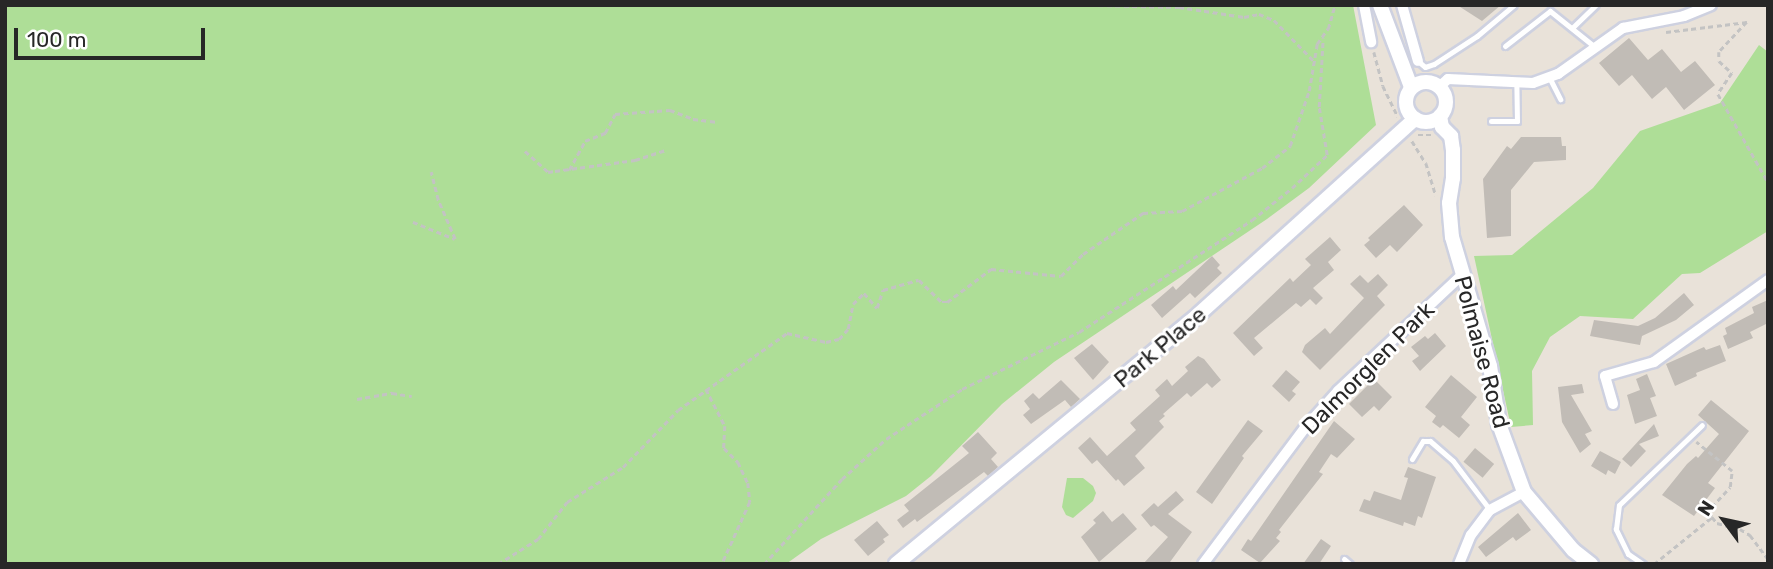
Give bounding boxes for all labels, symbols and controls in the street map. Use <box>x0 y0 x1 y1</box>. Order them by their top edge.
scale bar <box>18 14 208 58</box>
text: 100 m <box>27 27 86 52</box>
street label: Polmaise Road <box>1448 273 1516 431</box>
street label: Dalmorglen Park <box>1296 296 1440 440</box>
street label: Park Place <box>1108 300 1212 394</box>
north arrow <box>1689 485 1759 555</box>
text: N <box>1693 496 1719 520</box>

